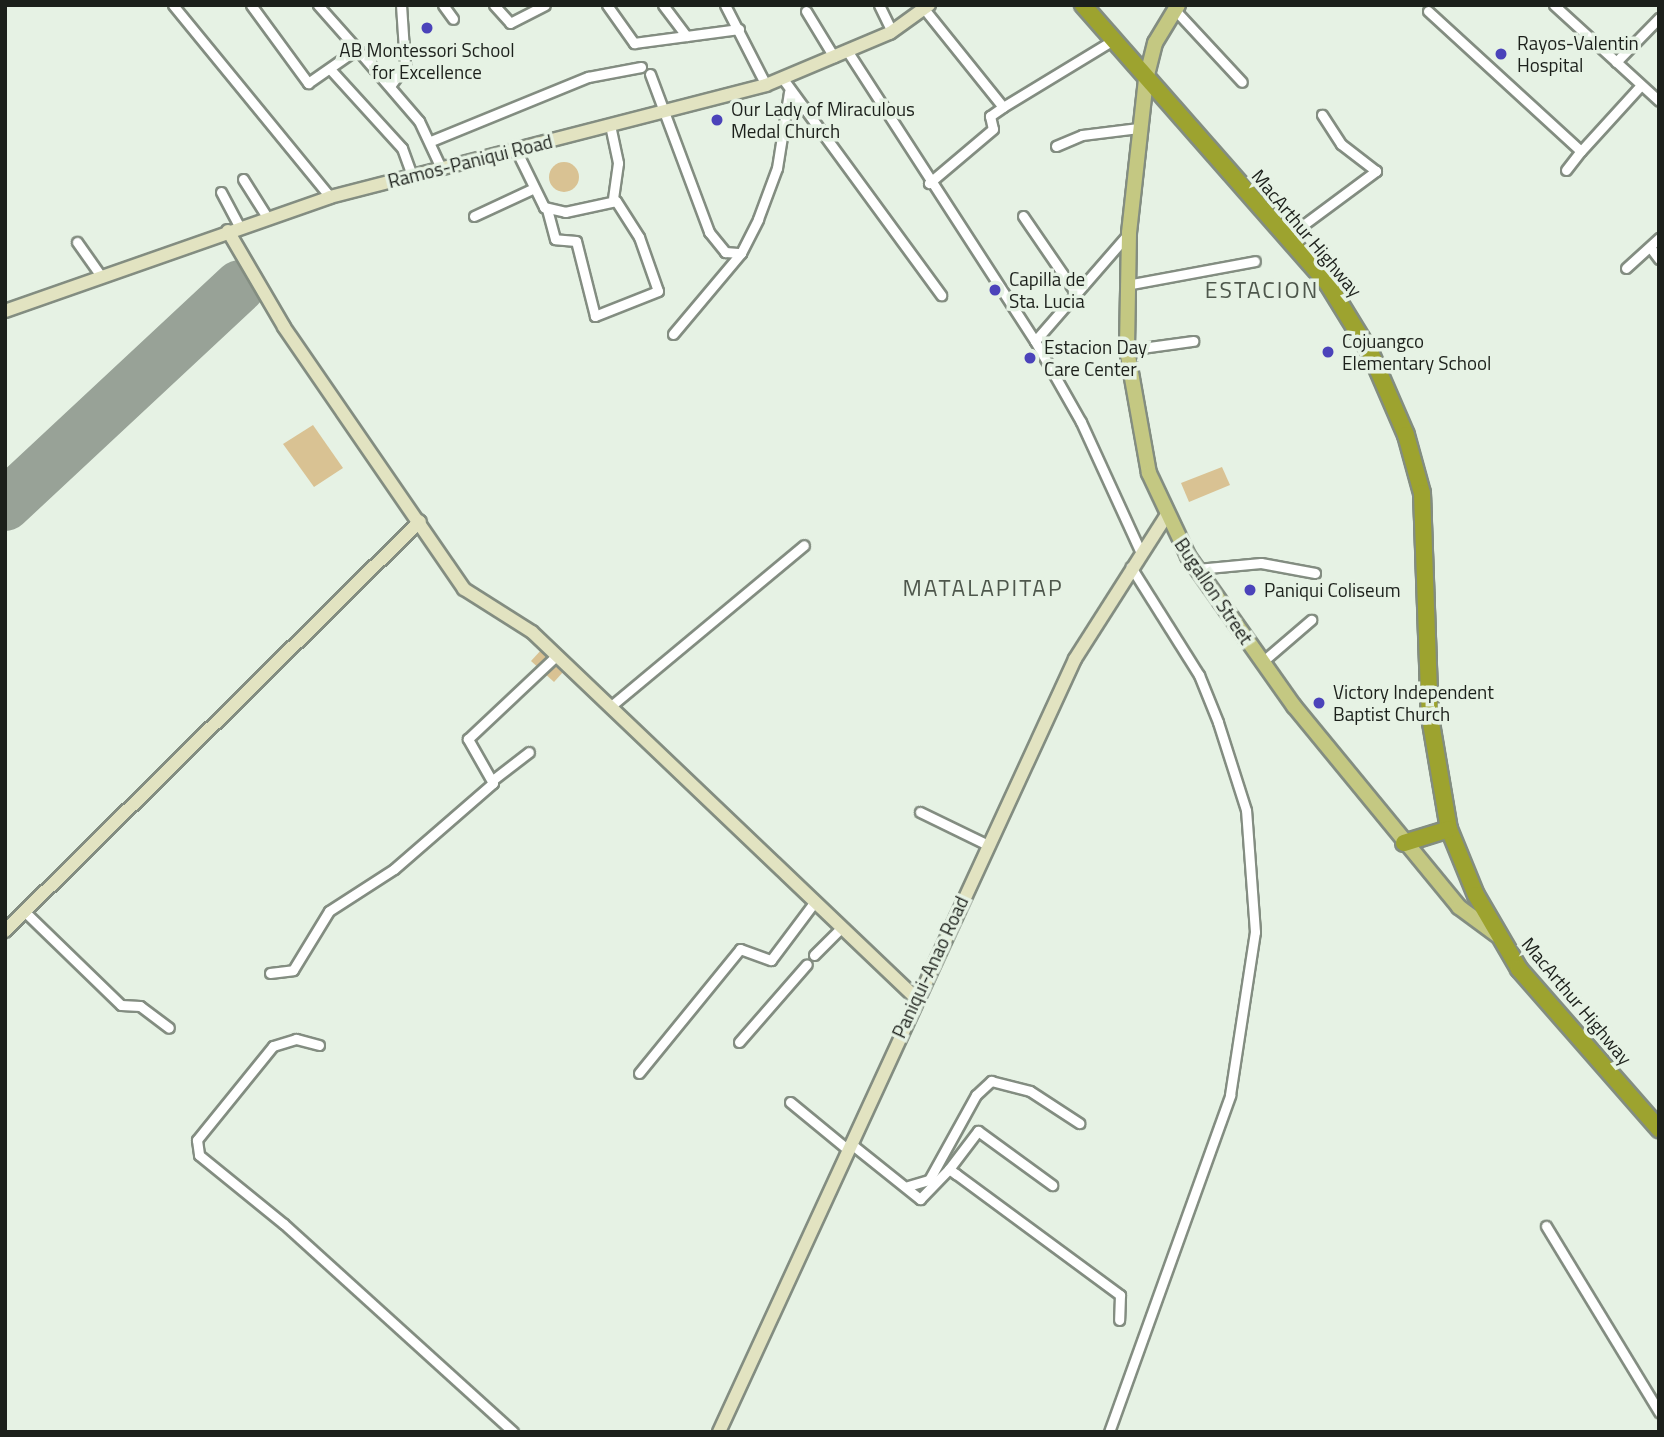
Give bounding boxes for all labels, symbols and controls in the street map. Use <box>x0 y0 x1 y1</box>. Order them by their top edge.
marker: AB Montessori School for Excellence <box>419 20 435 36</box>
place label: Rayos-Valentin Hospital <box>1517 32 1639 76</box>
place label: AB Montessori School for Excellence <box>339 39 515 83</box>
marker: Rayos-Valentin Hospital <box>1491 44 1511 64</box>
place label: Our Lady of Miraculous Medal Church <box>731 98 915 142</box>
marker: Our Lady of Miraculous Medal Church <box>709 112 725 128</box>
street label: Ramos-Paniqui Road <box>385 130 555 192</box>
street label: MacArthur Highway <box>1247 165 1367 301</box>
place label: Capilla de Sta. Lucia <box>1009 268 1085 312</box>
district label: ESTACION <box>1206 276 1318 304</box>
marker: Capilla de Sta. Lucia <box>987 282 1003 298</box>
place label: Cojuangco Elementary School <box>1342 330 1491 374</box>
place label: Estacion Day Care Center <box>1044 336 1147 380</box>
marker: Cojuangco Elementary School <box>1320 344 1336 360</box>
marker: Estacion Day Care Center <box>1022 350 1038 366</box>
street label: Bugallon Street <box>1170 534 1258 648</box>
district label: MATALAPITAP <box>904 574 1062 602</box>
place label: Paniqui Coliseum <box>1264 579 1401 601</box>
marker: Paniqui Coliseum <box>1242 582 1258 598</box>
place label: Victory Independent Baptist Church <box>1333 681 1494 725</box>
marker: Victory Independent Baptist Church <box>1311 695 1327 711</box>
street label: Paniqui-Anao Road <box>887 892 973 1042</box>
street label: MacArthur Highway <box>1517 933 1637 1069</box>

